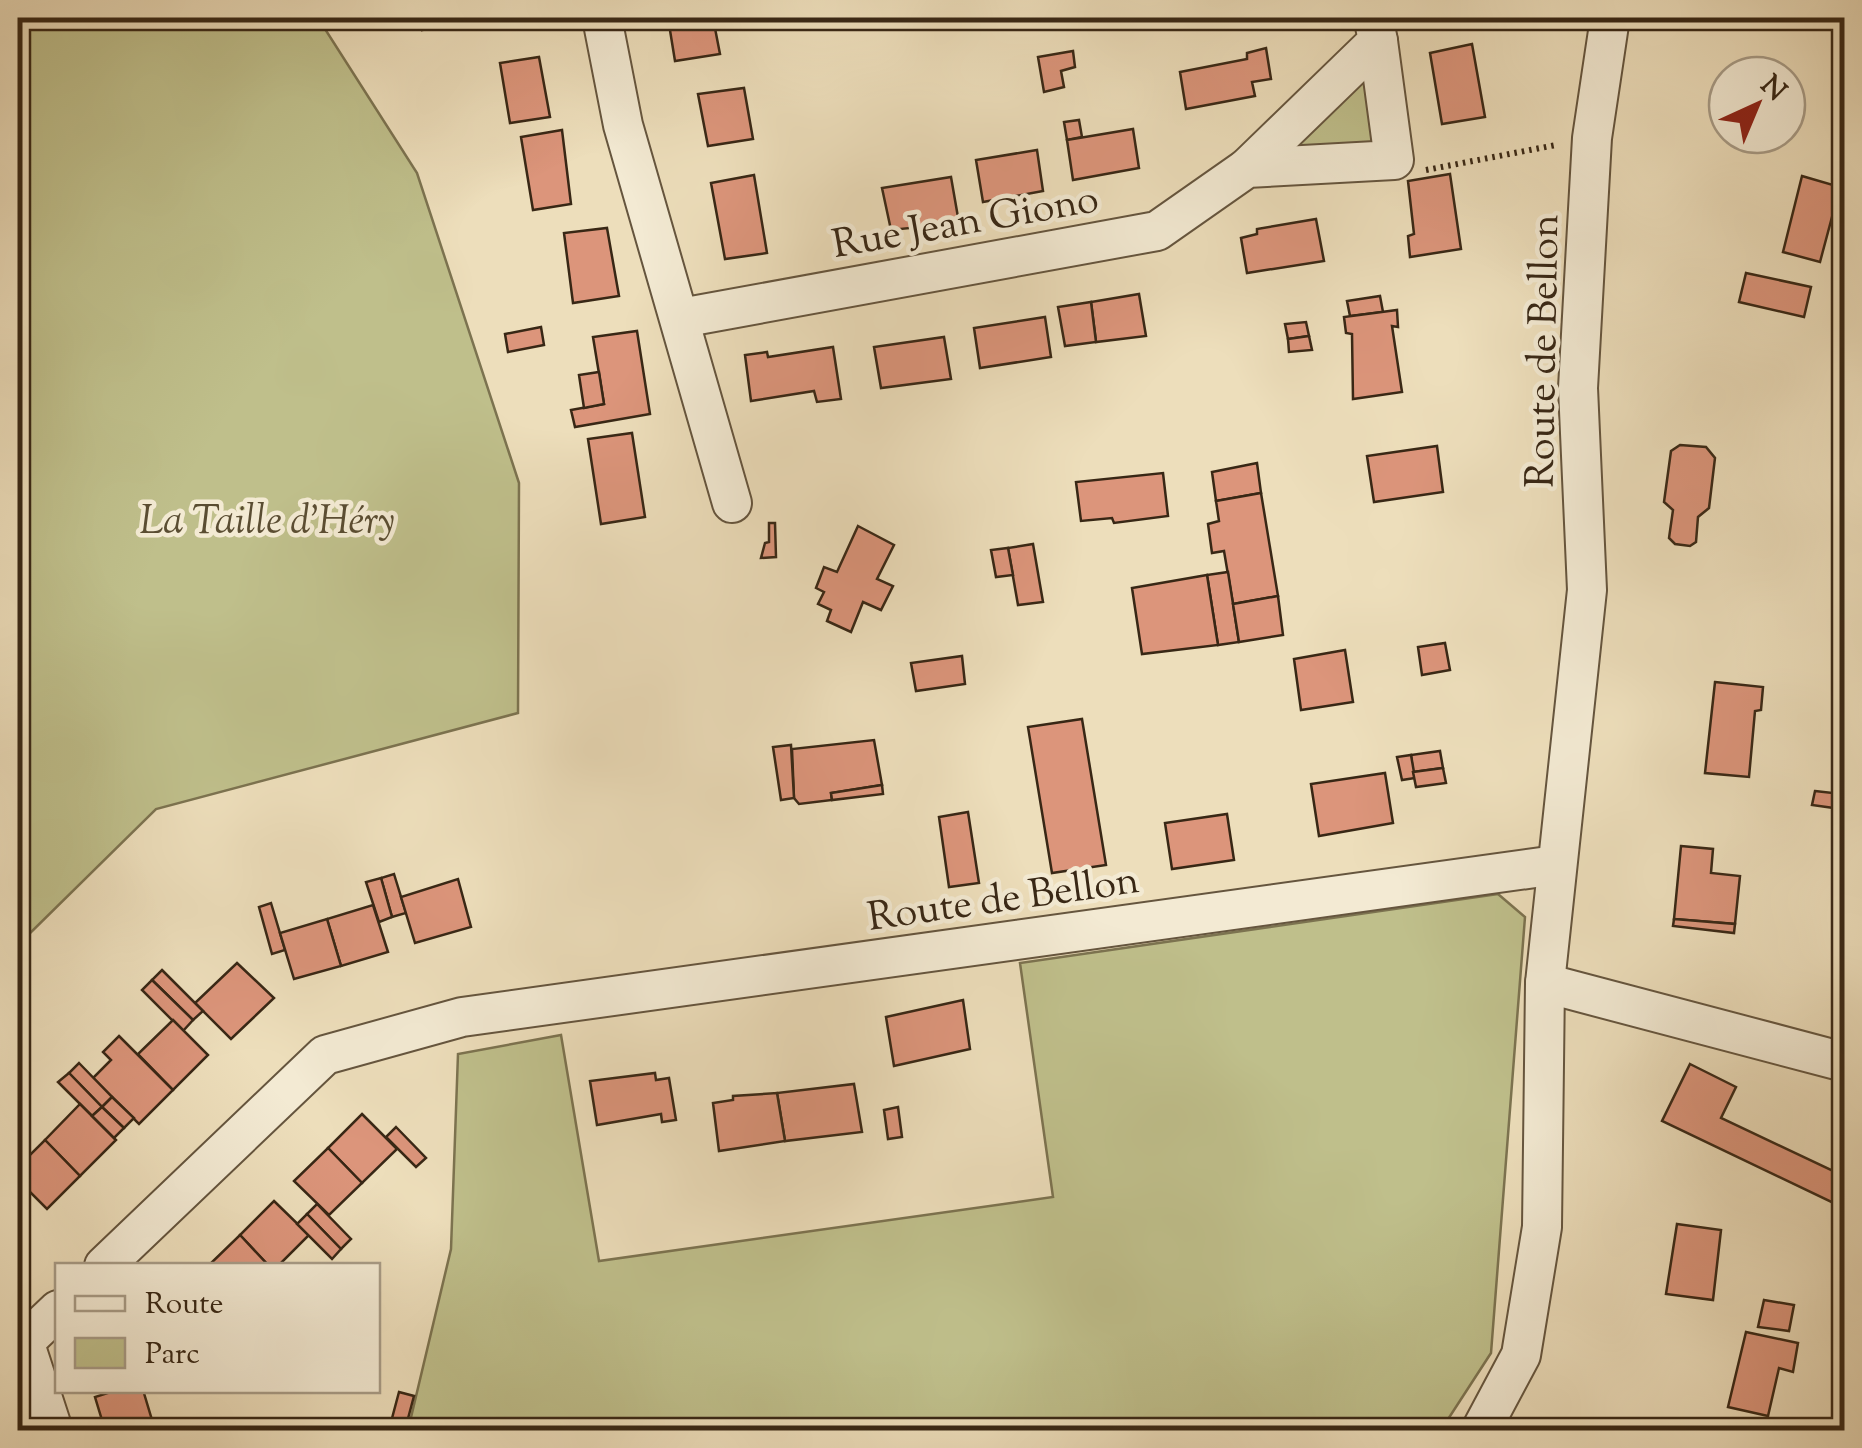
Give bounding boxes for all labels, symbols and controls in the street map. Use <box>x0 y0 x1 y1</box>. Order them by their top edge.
north arrow <box>1707 55 1807 155</box>
text: N <box>1750 67 1794 111</box>
street label: Rue Jean Giono <box>828 173 1103 276</box>
street label: Route de Bellon <box>1515 214 1576 488</box>
park label: La Taille d'Héry <box>139 495 395 552</box>
street label: Route de Bellon <box>864 854 1143 949</box>
legend <box>55 1263 380 1393</box>
text: Route <box>145 1284 224 1327</box>
text: Parc <box>145 1334 200 1377</box>

